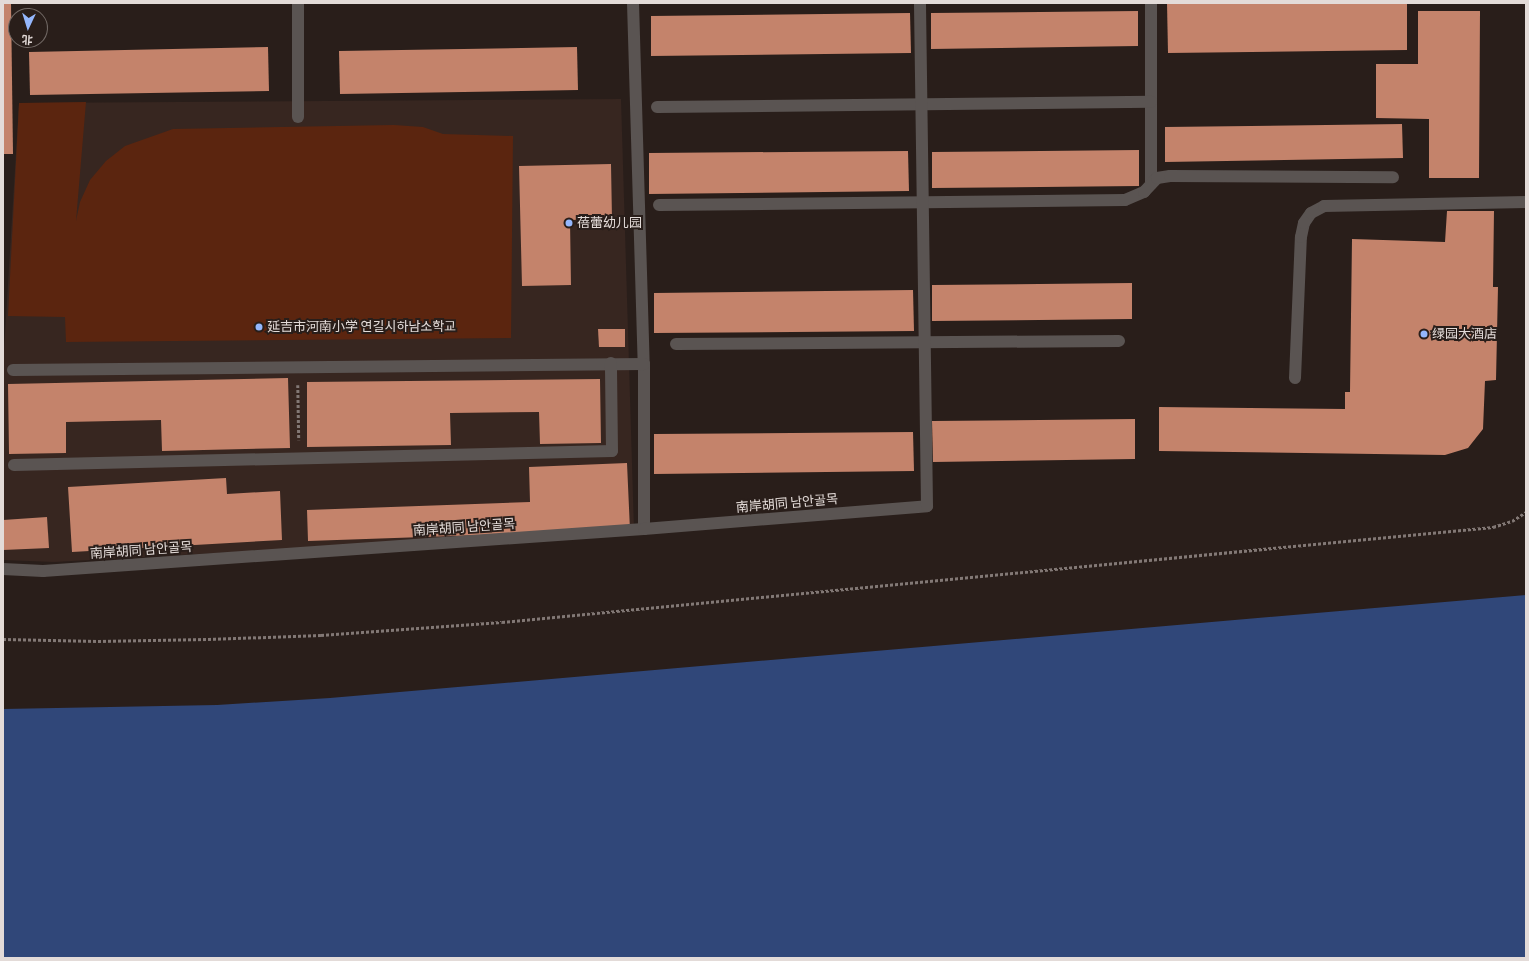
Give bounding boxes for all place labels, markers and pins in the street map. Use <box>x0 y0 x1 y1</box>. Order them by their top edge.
place label: 蓓蕾幼儿园 <box>577 215 642 231</box>
marker: 蓓蕾幼儿园 <box>564 218 574 228</box>
place label: 延吉市河南小学 연길시하남소학교 <box>267 319 456 335</box>
marker: 延吉市河南小学 연길시하남소학교 <box>254 322 264 332</box>
place label: 绿园大酒店 <box>1432 326 1497 342</box>
marker: 绿园大酒店 <box>1419 329 1429 339</box>

